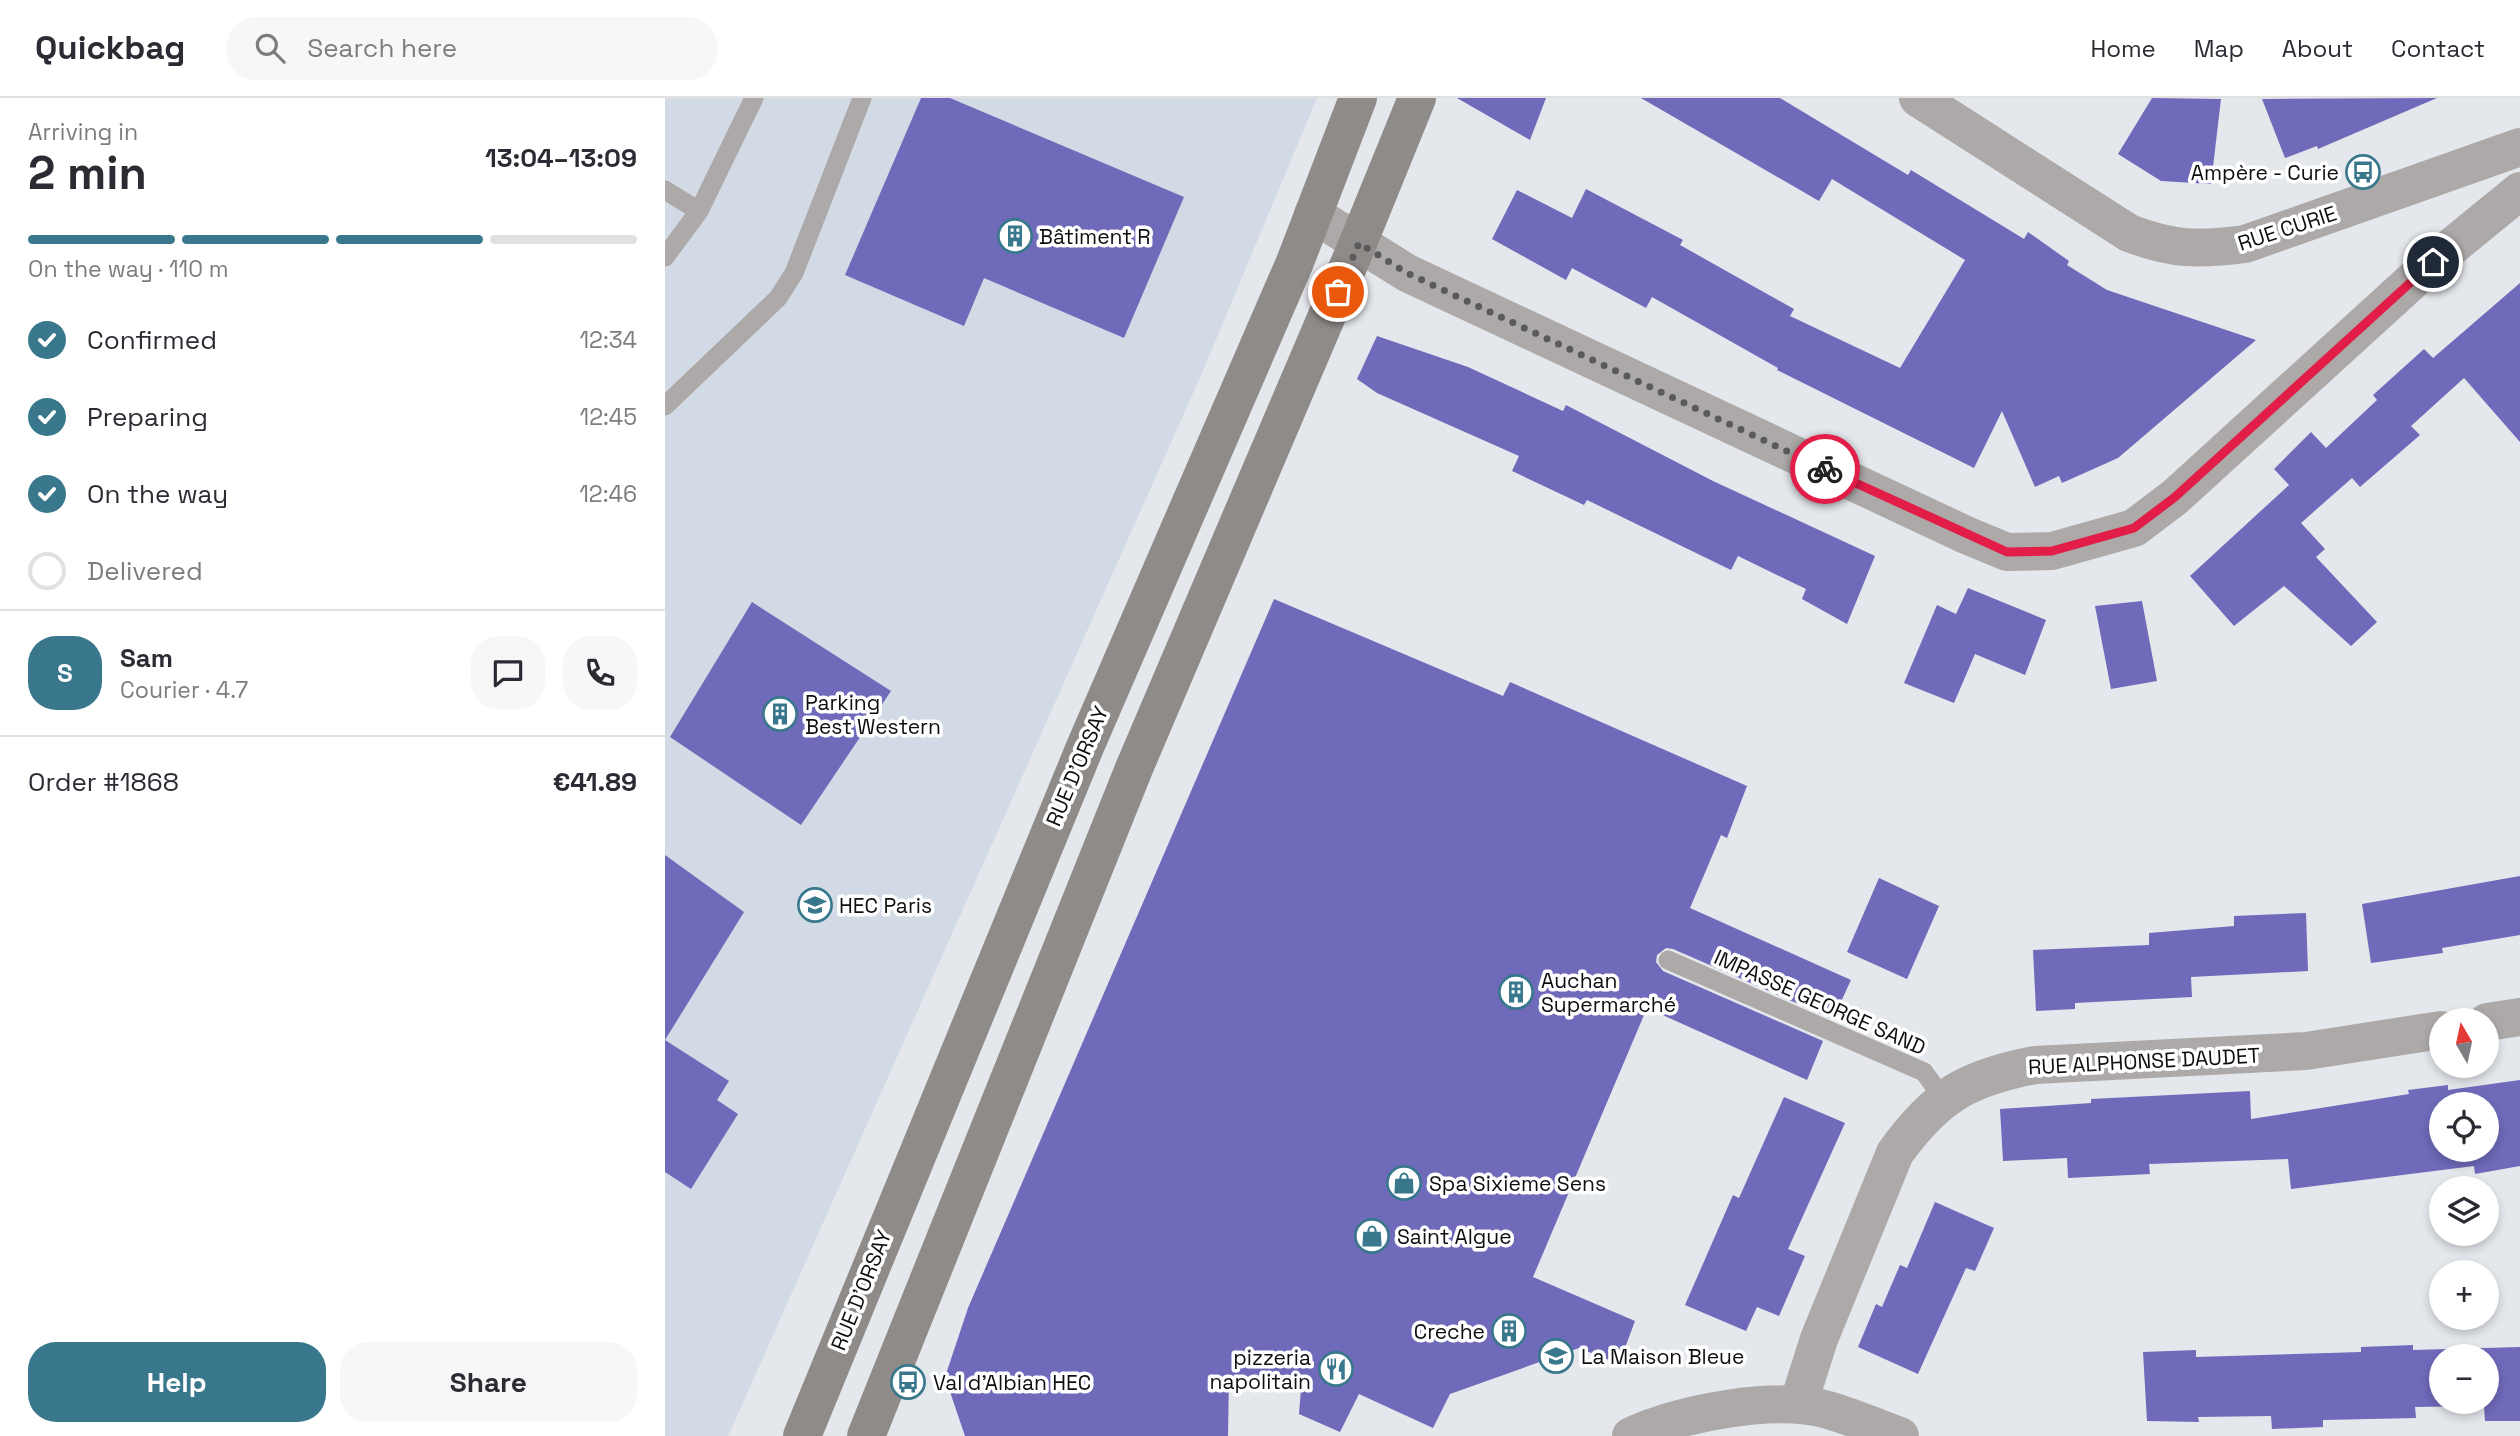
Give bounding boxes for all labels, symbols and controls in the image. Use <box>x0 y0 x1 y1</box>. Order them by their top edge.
search box <box>227 17 717 80</box>
text: Quickbag <box>35 27 185 69</box>
icon: search <box>251 29 289 67</box>
text: Search here <box>307 31 457 65</box>
text: Home <box>2090 33 2156 64</box>
text: Map <box>2194 33 2244 64</box>
text: About <box>2282 33 2353 64</box>
text: Contact <box>2391 33 2485 64</box>
text: Arriving in <box>28 117 138 147</box>
text: 13:04–13:09 <box>485 141 637 175</box>
text: 2 min <box>28 144 147 202</box>
bus stop icon: Ampère - Curie <box>2344 153 2382 191</box>
place label: Ampère - Curie <box>2191 159 2339 186</box>
street label: RUE CURIE <box>2234 199 2340 257</box>
building icon: Bâtiment R <box>996 217 1034 255</box>
place label: Bâtiment R <box>1039 223 1150 250</box>
pin <box>2403 232 2463 292</box>
icon: home <box>2414 243 2452 281</box>
text: On the way · 110 m <box>28 254 229 284</box>
pin <box>1308 262 1368 322</box>
icon: bag <box>1319 273 1357 311</box>
icon: check <box>28 321 66 359</box>
text: Confirmed <box>87 323 217 357</box>
text: 12:34 <box>579 325 637 355</box>
icon: check <box>28 398 66 436</box>
text: Preparing <box>87 400 208 434</box>
text: 12:45 <box>580 402 637 432</box>
courier <box>1790 434 1860 504</box>
icon: bike <box>1806 450 1844 488</box>
icon: check <box>28 475 66 513</box>
text: On the way <box>87 477 228 511</box>
text: 12:46 <box>579 479 637 509</box>
text: Delivered <box>87 554 203 588</box>
button: chat <box>471 636 545 710</box>
button: phone <box>563 636 637 710</box>
text: Sam <box>120 641 173 675</box>
text: S <box>57 656 73 690</box>
text: Courier · 4.7 <box>120 675 248 705</box>
place label: Parking Best Western <box>805 689 941 740</box>
building icon: Parking Best Western <box>761 695 799 733</box>
street label: RUE D'ORSAY <box>1040 702 1114 830</box>
text: Order #1868 <box>28 765 179 799</box>
text: €41.89 <box>553 765 637 799</box>
school or university icon: HEC Paris <box>796 886 834 924</box>
place label: HEC Paris <box>839 892 932 919</box>
street label: IMPASSE GEORGE SAND <box>1710 943 1930 1061</box>
place label: Auchan Supermarché <box>1541 967 1676 1018</box>
building icon: Auchan Supermarché <box>1497 973 1535 1011</box>
north arrow <box>2429 1008 2499 1078</box>
map controls <box>2429 1008 2499 1414</box>
street label: RUE ALPHONSE DAUDET <box>2027 1041 2261 1081</box>
button: locate <box>2429 1092 2499 1162</box>
shop icon: Spa Sixieme Sens <box>1385 1164 1423 1202</box>
place label: Spa Sixieme Sens <box>1429 1170 1606 1197</box>
button: layers <box>2429 1176 2499 1246</box>
shop icon: Saint Algue <box>1353 1217 1391 1255</box>
place label: Saint Algue <box>1397 1223 1512 1250</box>
street label: RUE D'ORSAY <box>825 1226 898 1354</box>
button: + <box>2429 1260 2499 1330</box>
building icon: Creche <box>1490 1312 1528 1350</box>
place label: Creche <box>1414 1318 1485 1345</box>
school or university icon: La Maison Bleue <box>1537 1337 1575 1375</box>
button: Help <box>28 1342 326 1422</box>
button: Share <box>340 1342 637 1422</box>
place label: La Maison Bleue <box>1581 1343 1744 1370</box>
place label: pizzeria napolitain <box>1210 1344 1311 1395</box>
button: − <box>2429 1344 2499 1414</box>
restaurant icon: pizzeria napolitain <box>1317 1350 1355 1388</box>
bus stop icon: Val d'Albian HEC <box>889 1363 927 1401</box>
place label: Val d'Albian HEC <box>933 1369 1091 1396</box>

